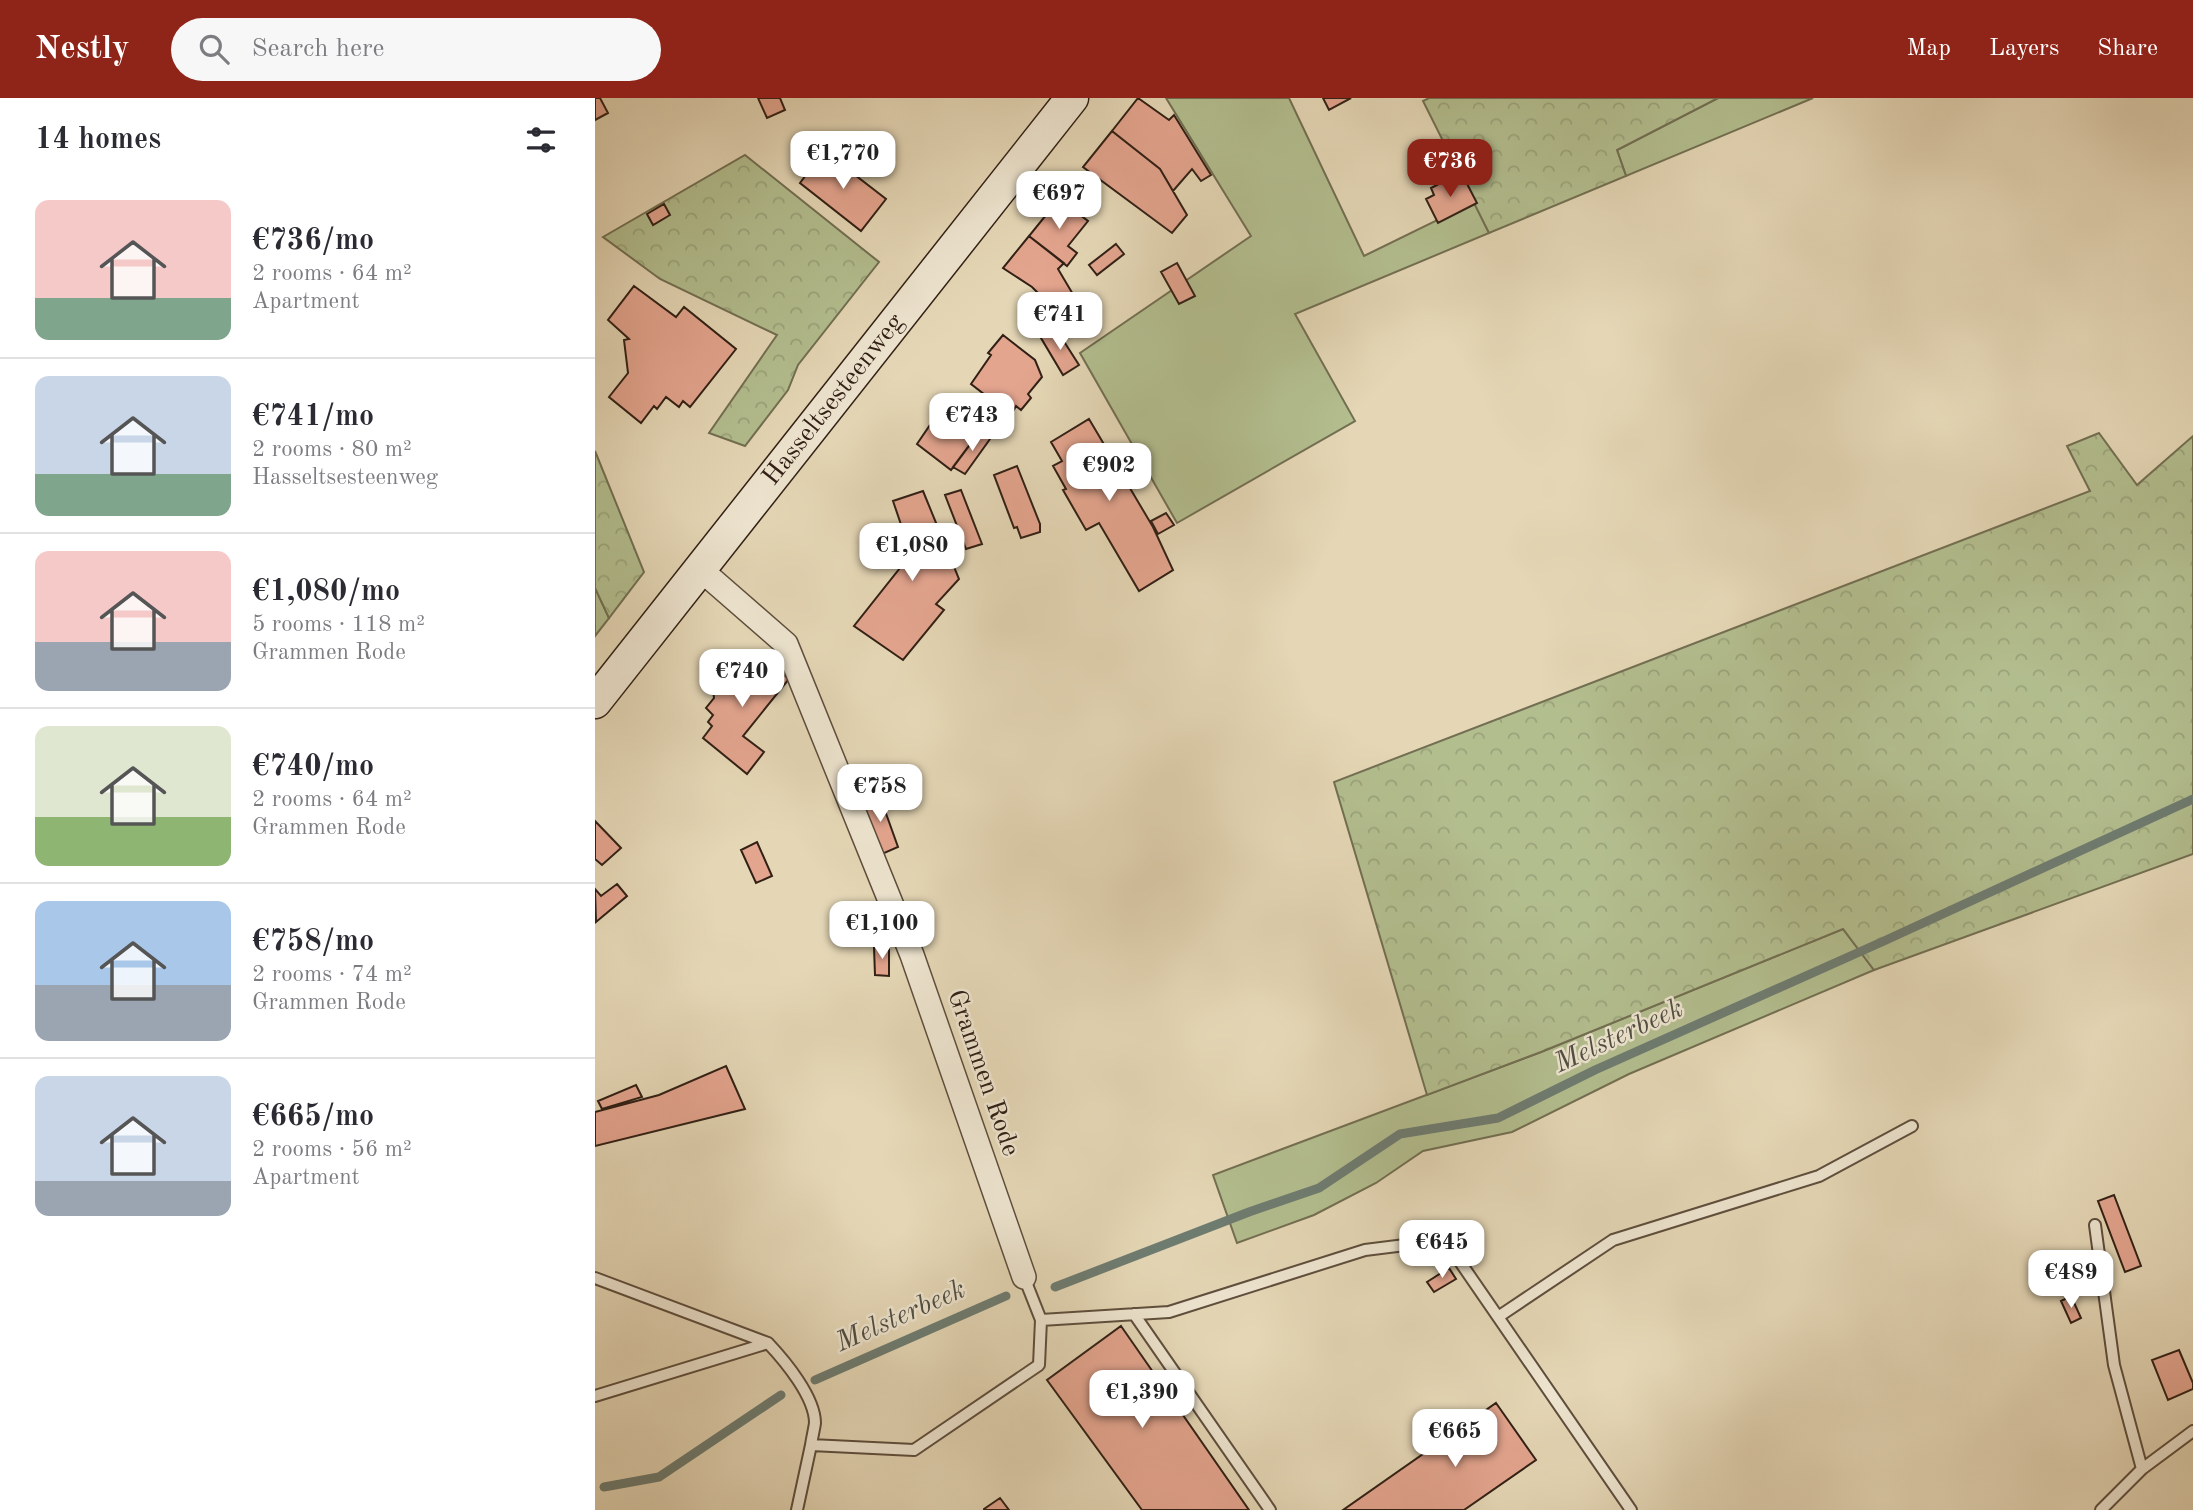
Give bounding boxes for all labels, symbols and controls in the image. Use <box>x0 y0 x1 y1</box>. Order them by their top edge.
search box <box>171 18 661 81</box>
icon: search <box>195 30 233 68</box>
text: Nestly <box>35 33 129 66</box>
text: Search here <box>251 36 385 62</box>
text: Map <box>1907 37 1951 61</box>
text: Layers <box>1989 37 2059 61</box>
text: Share <box>2097 37 2158 61</box>
icon: filters <box>522 121 560 159</box>
text: 14 homes <box>35 125 161 155</box>
pin: €1,770 <box>786 132 900 191</box>
pin: €736 <box>1409 140 1491 199</box>
text: €1,770 <box>806 142 880 165</box>
text: €736 <box>1423 150 1477 173</box>
pin: €697 <box>1018 172 1100 231</box>
text: €697 <box>1032 182 1086 205</box>
text: €736/mo <box>252 226 374 256</box>
icon: home <box>91 228 175 312</box>
text: 2 rooms · 64 m² <box>252 262 412 285</box>
text: Apartment <box>252 290 360 313</box>
pin: €741 <box>1019 292 1101 352</box>
text: €741 <box>1033 303 1087 326</box>
street label: Hasseltsesteenweg <box>758 309 909 491</box>
pin: €743 <box>931 394 1013 453</box>
text: €741/mo <box>252 402 374 432</box>
icon: home <box>91 404 175 488</box>
text: €743 <box>945 404 999 427</box>
text: 2 rooms · 80 m² <box>252 438 412 461</box>
pin: €902 <box>1068 444 1150 503</box>
text: €902 <box>1082 454 1136 477</box>
text: Hasseltsesteenweg <box>252 466 438 489</box>
pin: €1,080 <box>855 524 969 583</box>
text: €1,080 <box>875 534 949 557</box>
text: €1,080/mo <box>252 577 400 607</box>
icon: home <box>91 579 175 663</box>
text: 5 rooms · 118 m² <box>252 613 425 636</box>
text: Grammen Rode <box>252 641 406 664</box>
pin: €740 <box>701 650 783 709</box>
text: €740 <box>715 660 769 683</box>
text: €740/mo <box>252 752 374 782</box>
icon: home <box>91 754 175 838</box>
pin: €758 <box>839 764 921 824</box>
text: €758 <box>853 775 907 798</box>
text: 2 rooms · 64 m² <box>252 788 412 811</box>
text: Grammen Rode <box>252 816 406 839</box>
pin: €1,100 <box>825 902 939 961</box>
text: €1,100 <box>845 912 919 935</box>
text: €758/mo <box>252 927 374 957</box>
icon: home <box>91 929 175 1013</box>
text: 2 rooms · 74 m² <box>252 963 412 986</box>
street label: Grammen Rode <box>942 987 1024 1159</box>
text: Grammen Rode <box>252 991 406 1014</box>
water label: Melsterbeek <box>1549 995 1688 1079</box>
text: €665/mo <box>252 1102 374 1132</box>
icon: home <box>91 1104 175 1188</box>
text: 2 rooms · 56 m² <box>252 1138 412 1161</box>
text: Apartment <box>252 1166 360 1189</box>
pin: €645 <box>1401 1220 1483 1280</box>
text: €645 <box>1415 1231 1469 1254</box>
pin: €489 <box>2030 1250 2112 1310</box>
text: €489 <box>2044 1261 2098 1284</box>
water label: Melsterbeek <box>831 1276 970 1358</box>
pin: €1,390 <box>1085 1370 1199 1430</box>
text: €1,390 <box>1105 1381 1179 1404</box>
pin: €665 <box>1414 1410 1496 1469</box>
text: €665 <box>1428 1420 1482 1443</box>

